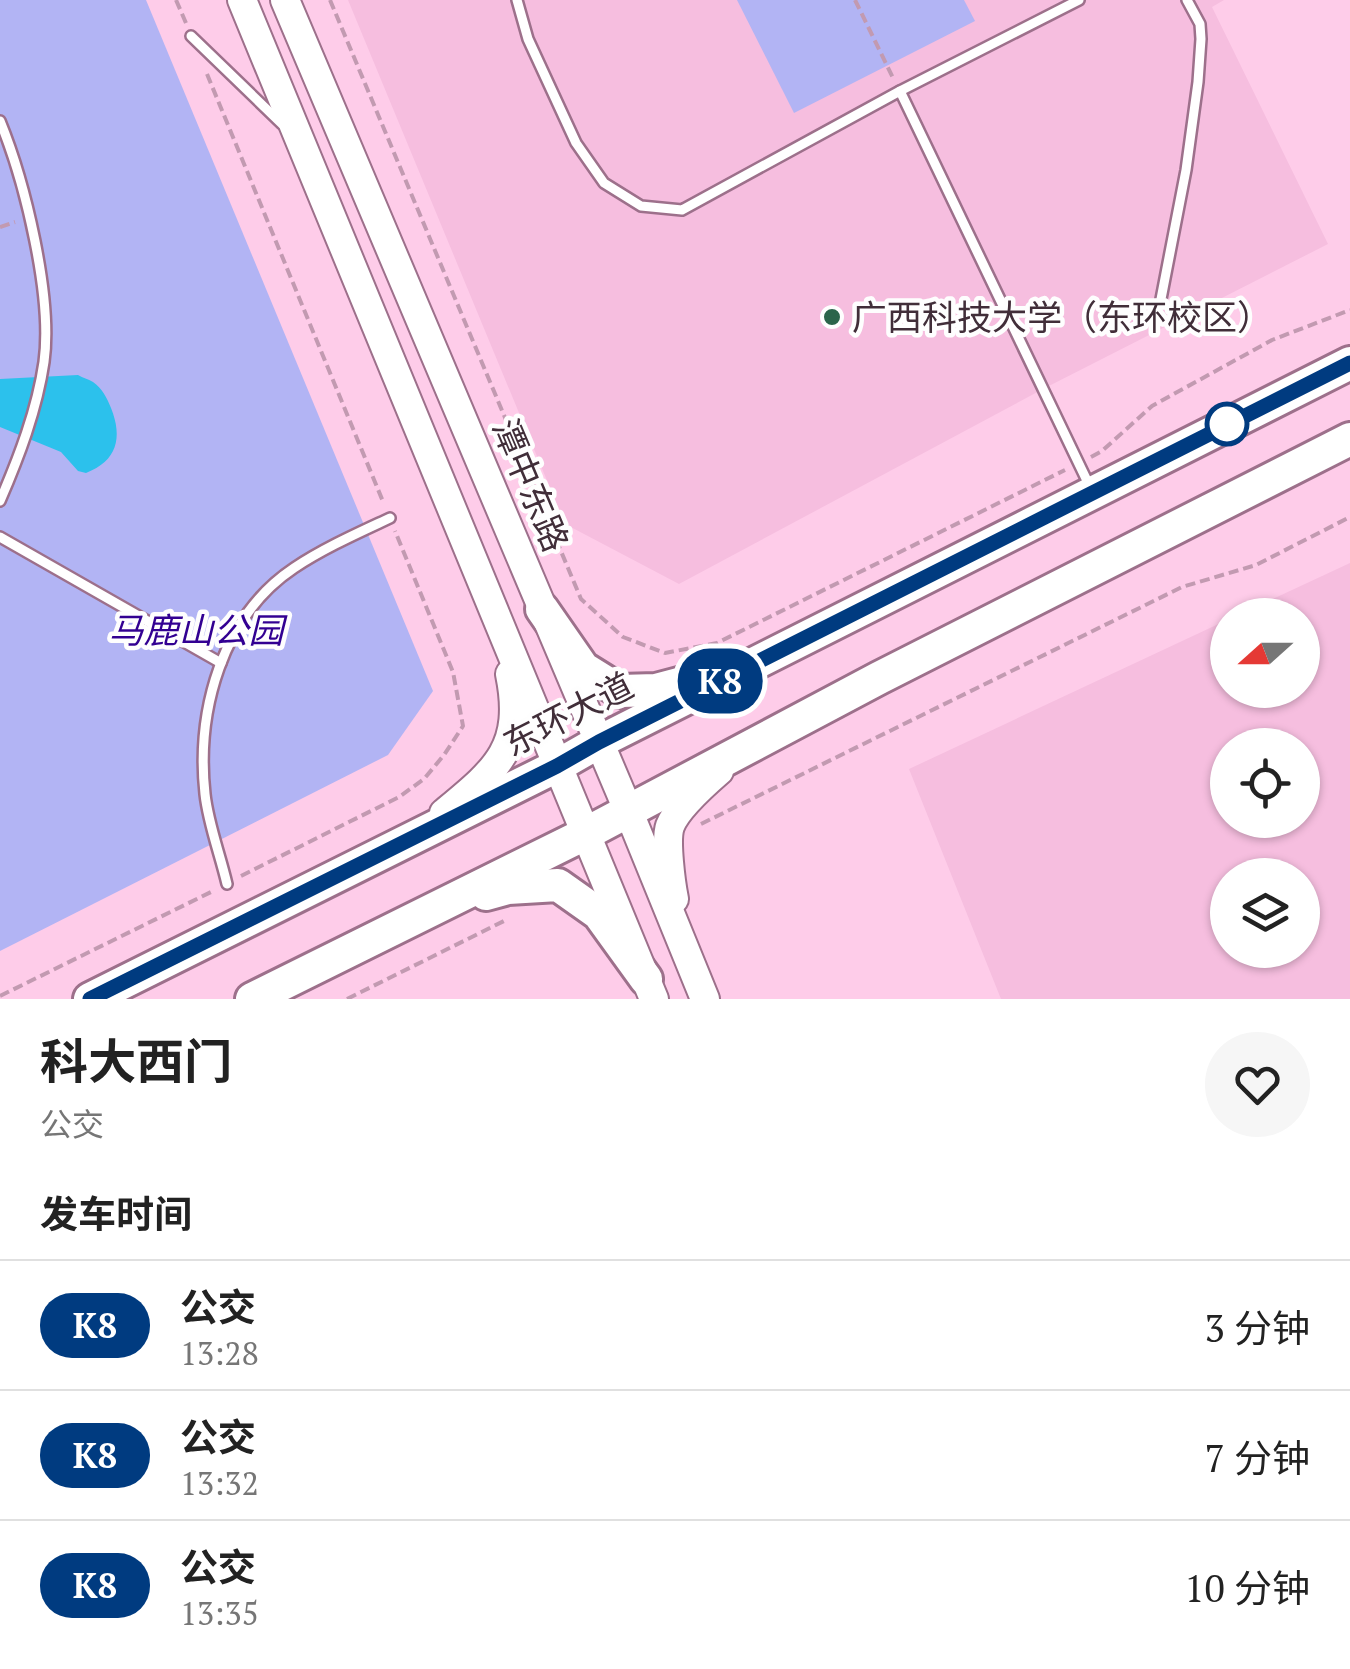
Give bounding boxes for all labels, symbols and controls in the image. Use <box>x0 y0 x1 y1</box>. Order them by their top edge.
place label: 广西科技大学（东环校区） <box>852 294 1272 340</box>
marker: 广西科技大学（东环校区） <box>821 306 843 328</box>
unlabelled marker <box>1206 403 1248 445</box>
street label: 潭中东路 <box>482 412 580 558</box>
north arrow <box>1210 598 1320 708</box>
map controls <box>1210 598 1320 968</box>
park label: 马鹿山公园 <box>108 607 288 653</box>
line badge: K8 <box>675 648 765 714</box>
text: K8 <box>698 658 742 704</box>
street label: 东环大道 <box>495 662 641 766</box>
button: locate <box>1210 728 1320 838</box>
button: layers <box>1210 858 1320 968</box>
text: 科大西门 <box>40 1029 232 1093</box>
button: heart <box>1205 1032 1310 1137</box>
text: 公交 <box>40 1103 104 1145</box>
text: 发车时间 <box>40 1189 192 1239</box>
text: 公交 <box>180 1282 256 1332</box>
text: K8 <box>73 1302 117 1348</box>
text: 3 分钟 <box>1205 1303 1310 1353</box>
text: 13:28 <box>180 1332 259 1374</box>
text: 公交 <box>180 1412 256 1462</box>
text: K8 <box>73 1432 117 1478</box>
text: 7 分钟 <box>1205 1433 1310 1483</box>
text: 13:32 <box>180 1462 259 1504</box>
text: 公交 <box>180 1542 256 1592</box>
text: K8 <box>73 1562 117 1608</box>
text: 10 分钟 <box>1184 1563 1310 1613</box>
text: 13:35 <box>180 1592 259 1634</box>

